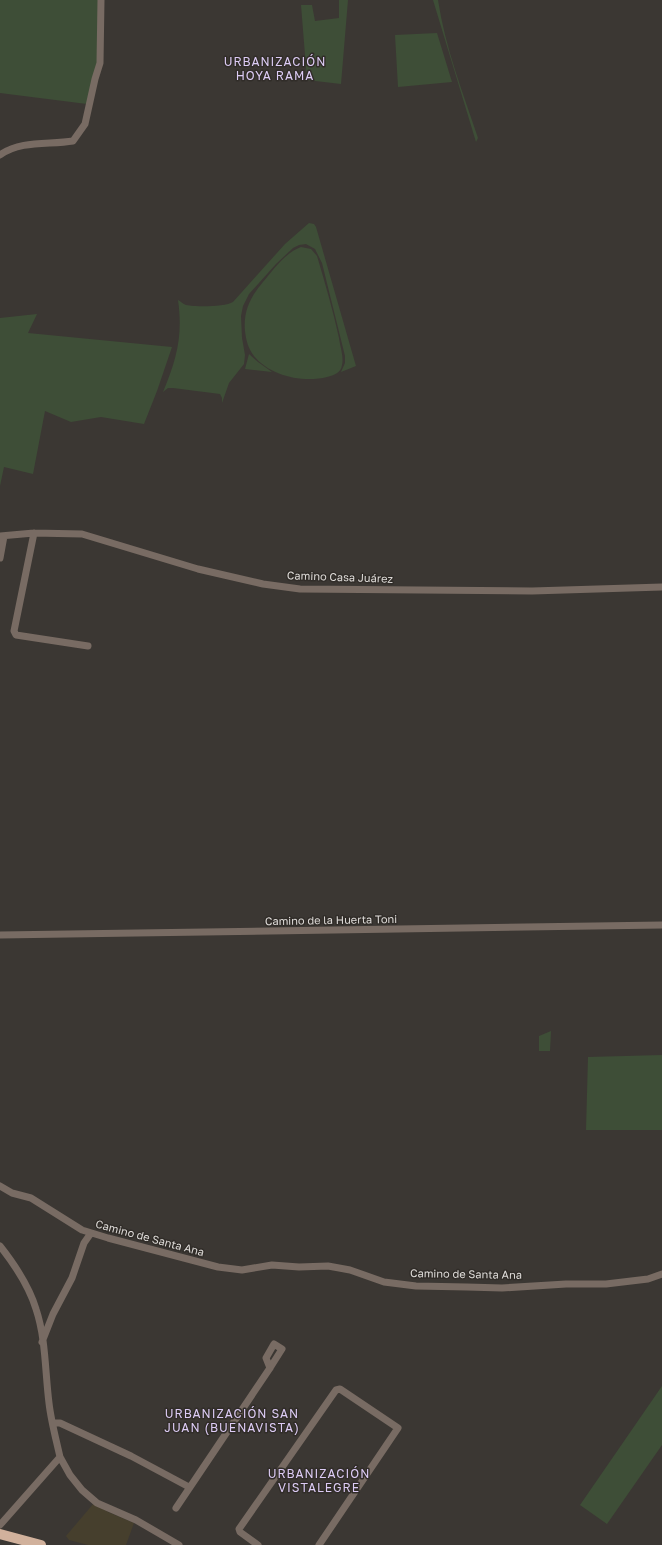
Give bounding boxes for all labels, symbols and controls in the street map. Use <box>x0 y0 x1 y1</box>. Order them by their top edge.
district label: URBANIZACIÓN HOYA RAMA <box>224 54 326 83</box>
street label: Camino Casa Juárez <box>287 568 394 585</box>
street label: Camino de la Huerta Toni <box>265 912 397 927</box>
street label: Camino de Santa Ana <box>94 1217 206 1258</box>
street label: Camino de Santa Ana <box>410 1266 522 1281</box>
district label: URBANIZACIÓN SAN JUAN (BUENAVISTA) <box>164 1406 300 1435</box>
district label: URBANIZACIÓN VISTALEGRE <box>268 1466 370 1495</box>

